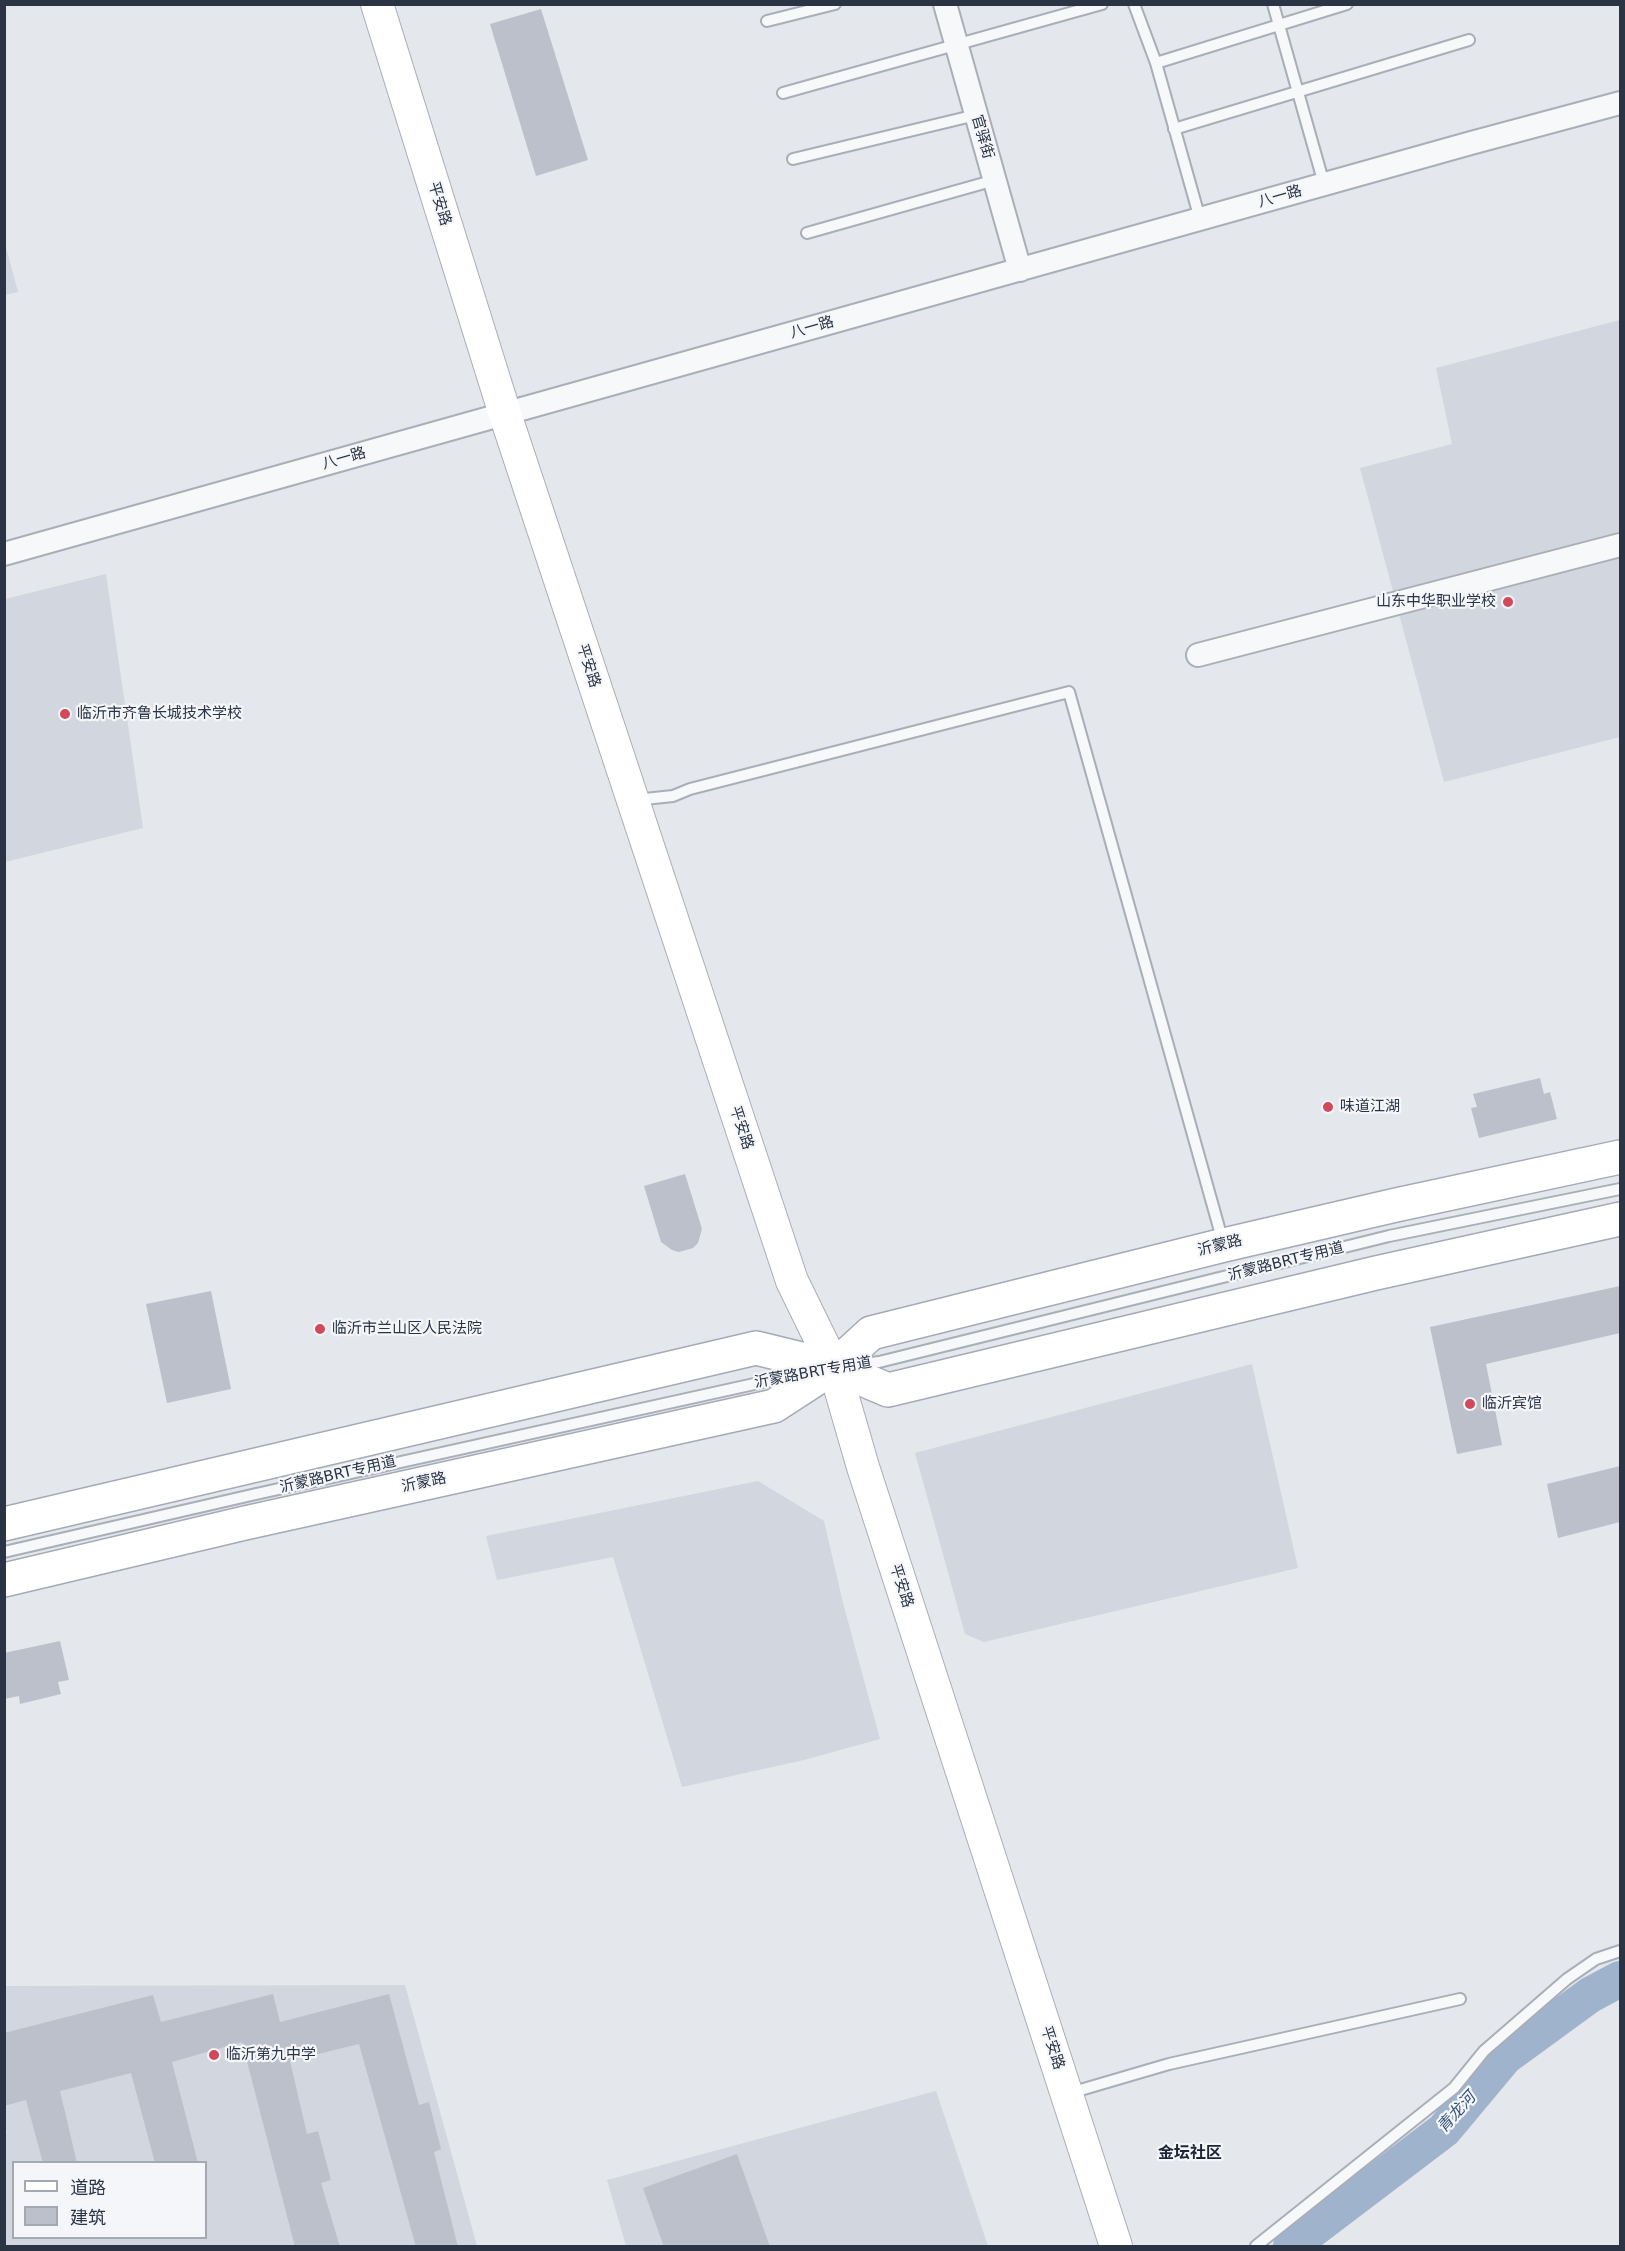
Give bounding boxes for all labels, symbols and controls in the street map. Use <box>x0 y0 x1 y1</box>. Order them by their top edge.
street label: 官驿街 <box>967 113 997 161</box>
street label: 平安路 <box>424 180 454 228</box>
street label: 八一路 <box>1256 182 1304 212</box>
street label: 八一路 <box>788 313 836 343</box>
street label: 八一路 <box>320 444 368 474</box>
place label: 山东中华职业学校 <box>1376 593 1496 611</box>
marker: 山东中华职业学校 <box>1501 595 1515 609</box>
street label: 平安路 <box>572 642 604 690</box>
place label: 临沂市齐鲁长城技术学校 <box>77 705 242 723</box>
marker: 临沂市齐鲁长城技术学校 <box>58 707 72 721</box>
place label: 味道江湖 <box>1340 1098 1400 1116</box>
marker: 味道江湖 <box>1321 1100 1335 1114</box>
street label: 平安路 <box>725 1104 757 1152</box>
street label: 沂蒙路 <box>1196 1232 1244 1260</box>
street label: 沂蒙路BRT专用道 <box>1226 1239 1346 1285</box>
place label: 临沂市兰山区人民法院 <box>332 1320 482 1338</box>
marker: 临沂市兰山区人民法院 <box>313 1322 327 1336</box>
street label: 沂蒙路BRT专用道 <box>753 1354 873 1392</box>
place label: 临沂宾馆 <box>1482 1395 1542 1413</box>
marker: 临沂宾馆 <box>1463 1397 1477 1411</box>
street label: 沂蒙路BRT专用道 <box>278 1453 398 1497</box>
street label: 沂蒙路 <box>400 1470 448 1496</box>
street label: 平安路 <box>885 1562 917 1610</box>
street label: 平安路 <box>1036 2024 1068 2072</box>
place label: 临沂第九中学 <box>226 2046 316 2064</box>
marker: 临沂第九中学 <box>207 2048 221 2062</box>
water label: 青龙河 <box>1434 2089 1480 2137</box>
district label: 金坛社区 <box>1158 2144 1222 2164</box>
legend <box>12 2161 207 2239</box>
text: 道路 <box>70 2177 106 2198</box>
text: 建筑 <box>70 2207 106 2228</box>

